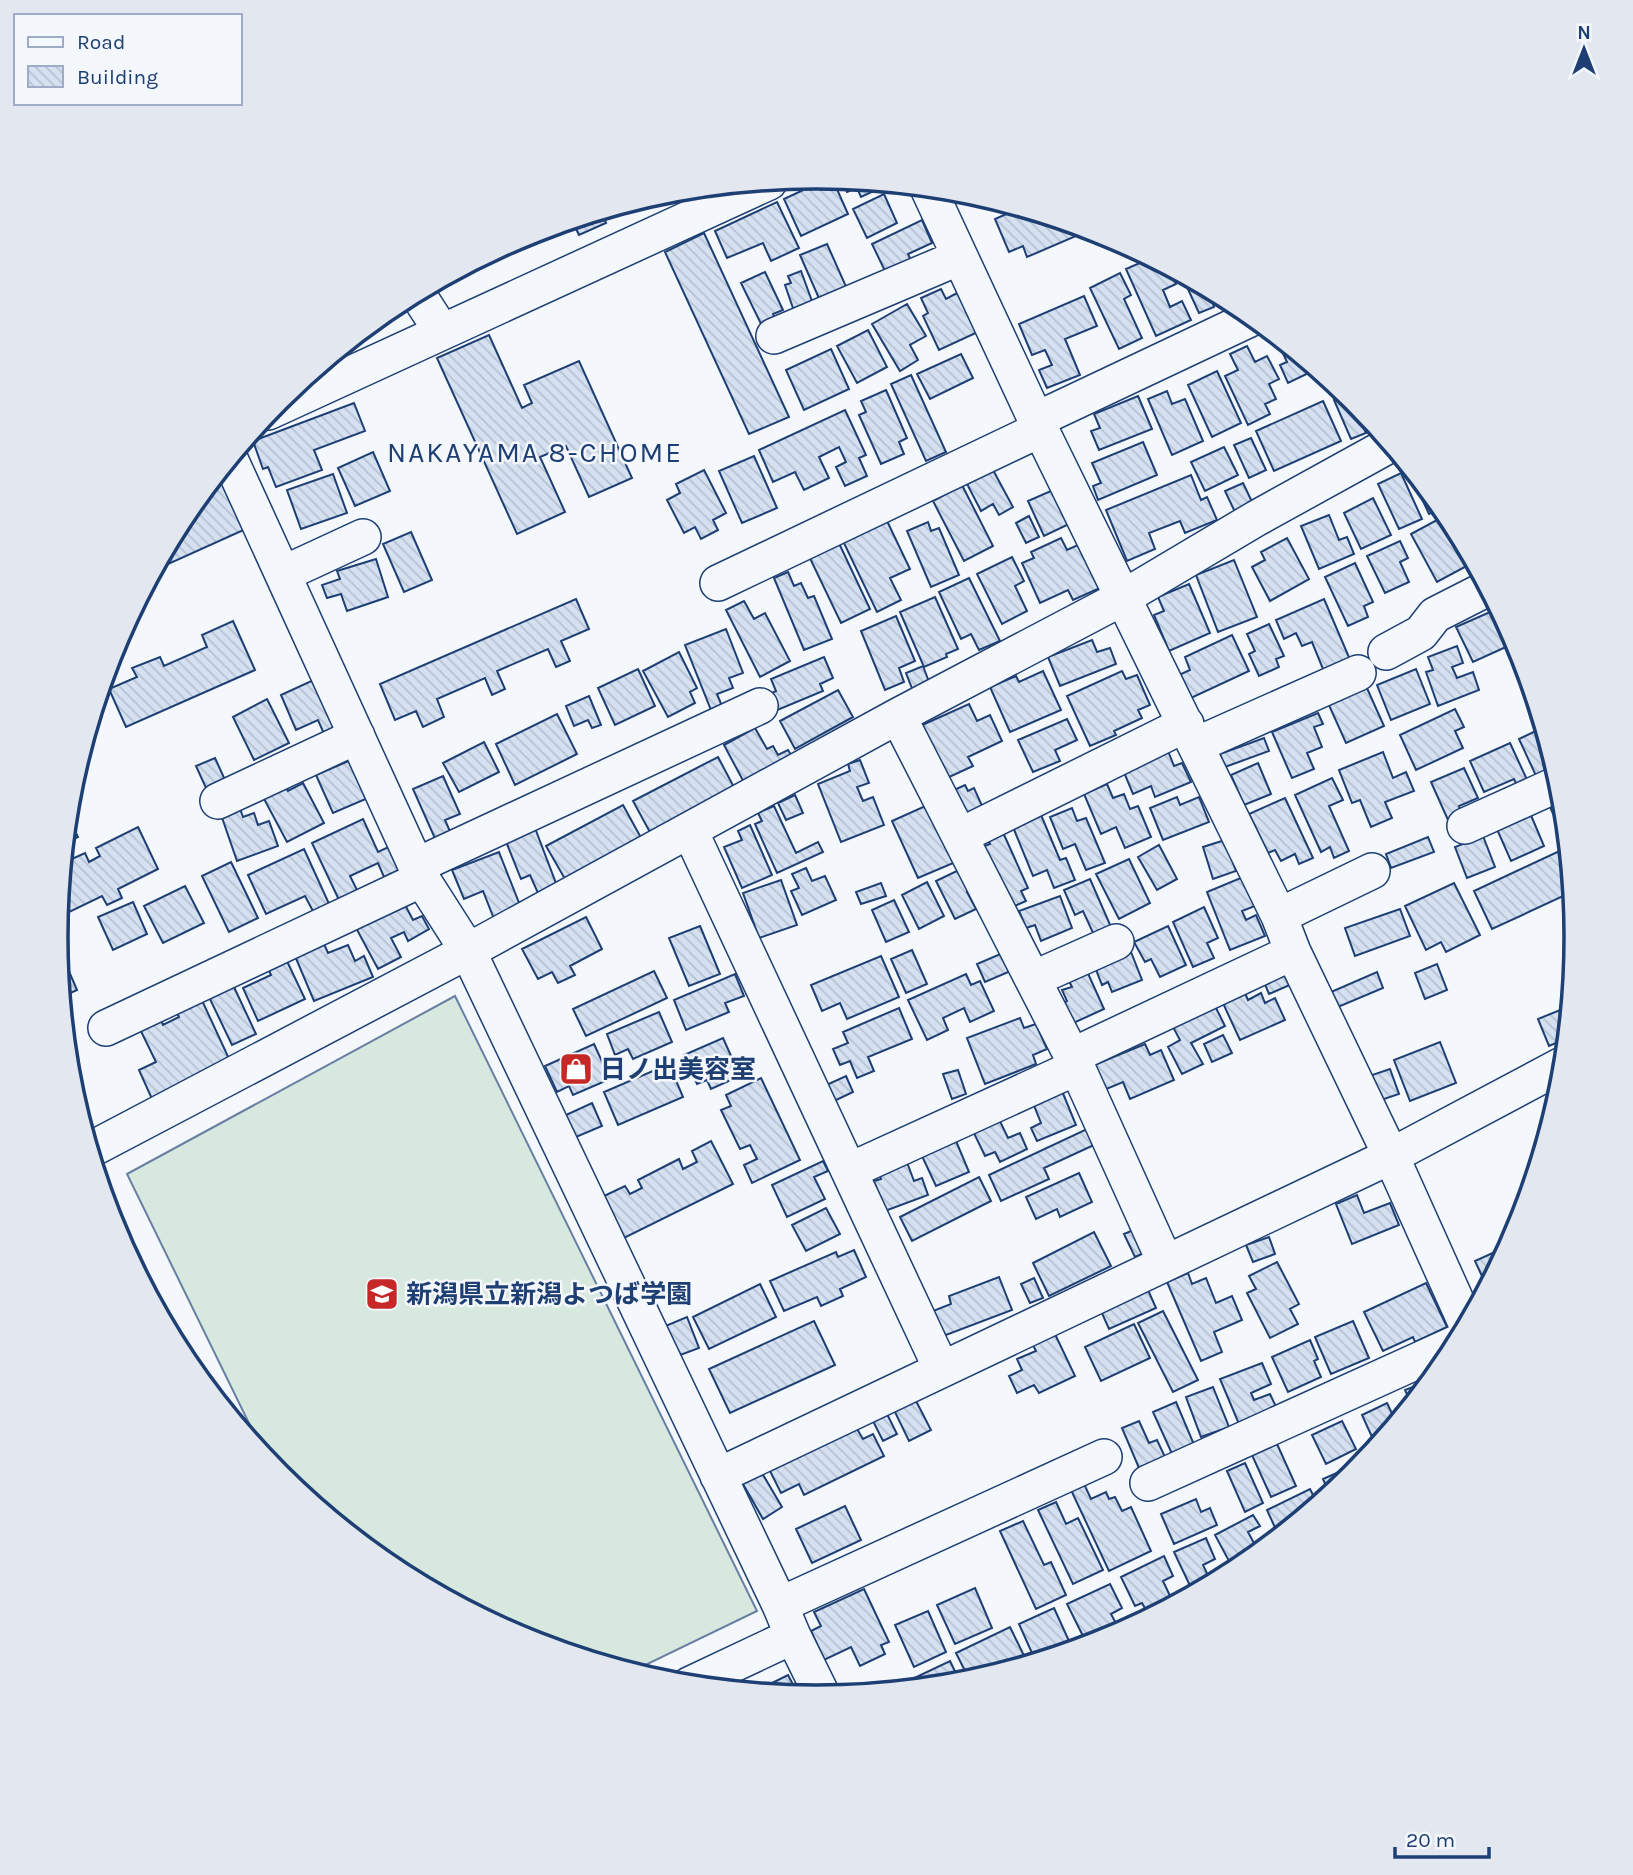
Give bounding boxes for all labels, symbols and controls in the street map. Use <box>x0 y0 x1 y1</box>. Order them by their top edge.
legend <box>14 14 242 105</box>
north arrow <box>1549 14 1619 84</box>
text: N <box>1577 22 1591 44</box>
text: Road <box>77 30 125 54</box>
text: Building <box>77 65 158 89</box>
district label: NAKAYAMA 8-CHOME <box>387 436 683 469</box>
shop icon: 日ノ出美容室 <box>557 1050 595 1088</box>
place label: 日ノ出美容室 <box>600 1054 756 1085</box>
school or university icon: 新潟県立新潟よつば学園 <box>363 1275 401 1313</box>
place label: 新潟県立新潟よつば学園 <box>406 1279 692 1310</box>
scale bar <box>1395 1815 1490 1859</box>
text: 20 m <box>1406 1828 1455 1852</box>

